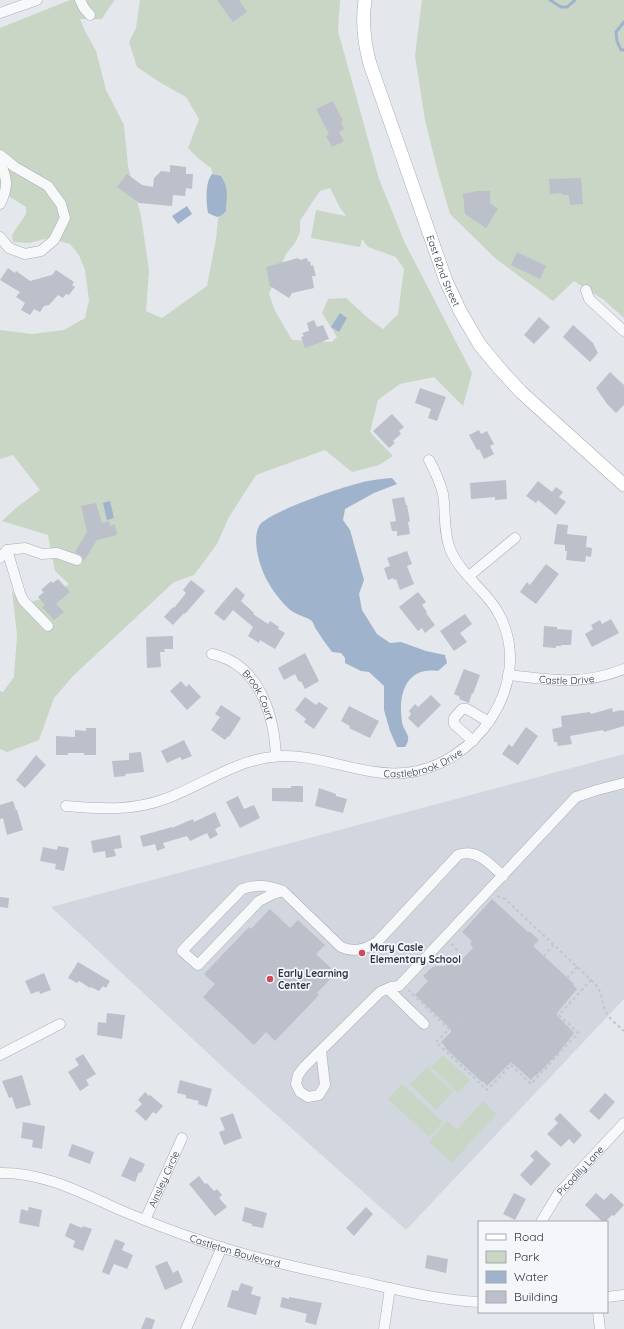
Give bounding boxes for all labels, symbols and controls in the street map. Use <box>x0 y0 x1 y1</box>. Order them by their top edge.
street label: East 82nd Street <box>424 233 464 309</box>
street label: Brook Court <box>240 666 277 722</box>
street label: Castle Drive <box>539 671 596 687</box>
street label: Castlebrook Drive <box>383 745 465 780</box>
place label: Mary Casle Elementary School <box>370 941 461 966</box>
marker: Mary Casle Elementary School <box>357 948 367 958</box>
place label: Early Learning Center <box>278 967 348 992</box>
marker: Early Learning Center <box>265 974 275 984</box>
street label: Picadilly Lane <box>554 1143 606 1198</box>
street label: Ainsley Circle <box>145 1148 182 1209</box>
legend <box>478 1221 608 1313</box>
text: Road <box>514 1229 544 1244</box>
street label: Castleton Boulevard <box>188 1231 282 1270</box>
text: Park <box>514 1249 539 1264</box>
text: Water <box>514 1269 549 1284</box>
text: Building <box>514 1289 558 1304</box>

